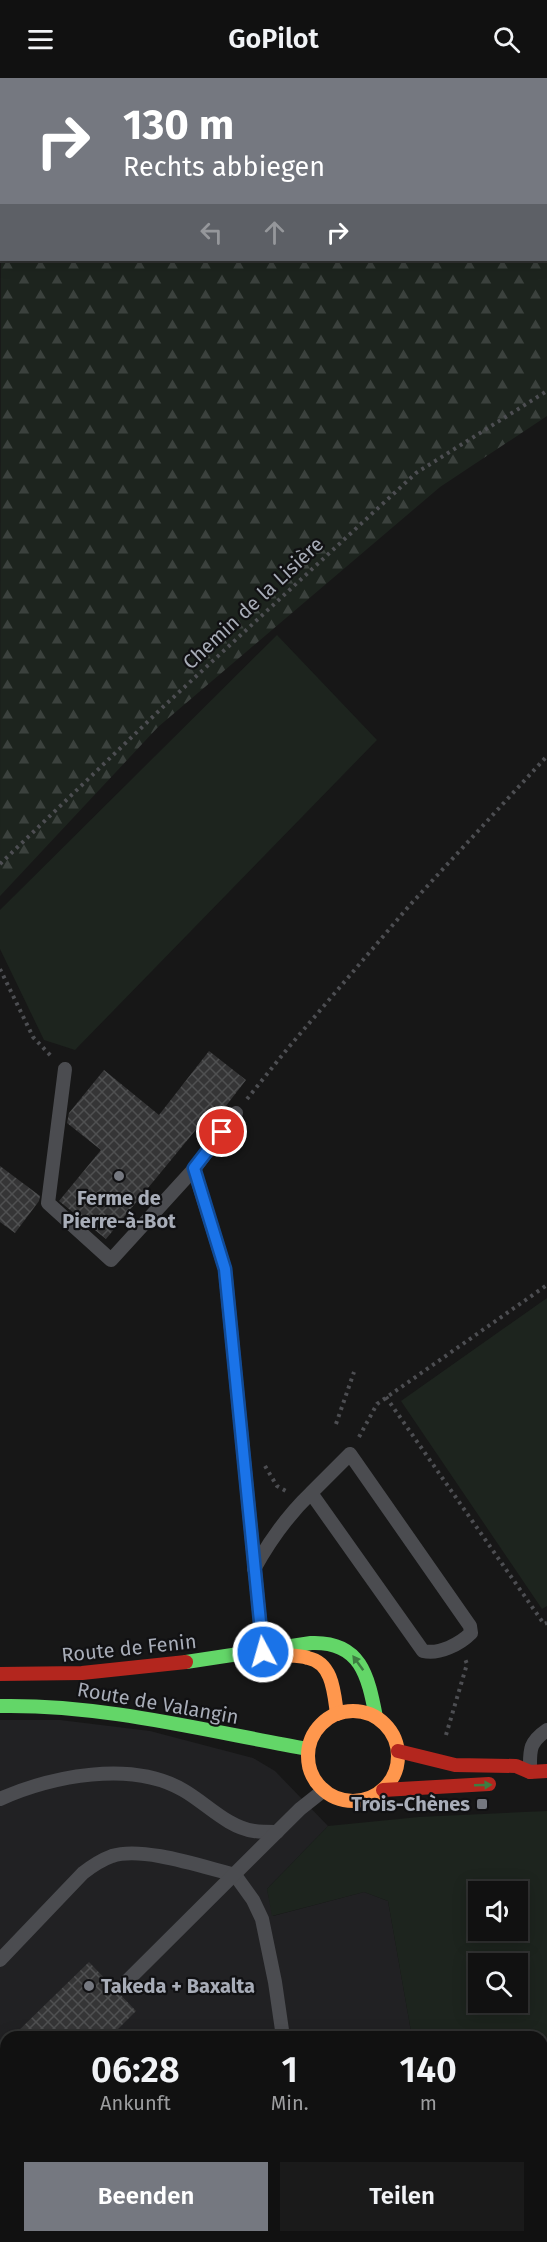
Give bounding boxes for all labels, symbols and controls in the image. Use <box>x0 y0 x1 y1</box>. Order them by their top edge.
icon: menu <box>24 23 57 56</box>
text: GoPilot <box>228 23 319 55</box>
icon: search <box>490 23 523 56</box>
text: 130 m <box>123 100 234 150</box>
icon: right <box>24 102 102 180</box>
text: Rechts abbiegen <box>123 151 325 183</box>
icon: left <box>195 216 228 249</box>
icon: ahead <box>258 216 291 249</box>
icon: right <box>321 216 354 249</box>
street label: Chemin de la Lisière <box>178 532 328 674</box>
pin <box>196 1106 247 1157</box>
icon: arrive <box>205 1115 238 1148</box>
marker: Ferme de Pierre-à-Bot <box>112 1169 126 1183</box>
place label: Ferme de Pierre-à-Bot <box>62 1186 176 1233</box>
position arrow <box>231 1620 295 1684</box>
street label: Route de Fenin <box>60 1629 198 1667</box>
one-way arrow <box>352 1655 364 1671</box>
street label: Route de Valangin <box>75 1677 241 1729</box>
one-way arrow <box>474 1780 493 1789</box>
place label: Trois-Chènes <box>351 1792 470 1816</box>
marker: Trois-Chènes <box>475 1797 489 1811</box>
map controls <box>468 1881 528 2013</box>
button: sound <box>468 1881 528 1941</box>
button: search <box>468 1953 528 2013</box>
place label: Takeda + Baxalta <box>101 1974 255 1998</box>
marker: Takeda + Baxalta <box>82 1979 96 1993</box>
text: 06:28 <box>91 2048 180 2092</box>
text: 1 <box>281 2048 298 2092</box>
text: 140 <box>400 2048 457 2092</box>
text: Ankunft <box>100 2091 171 2115</box>
text: Min. <box>271 2091 309 2115</box>
text: m <box>420 2091 437 2115</box>
button: Beenden <box>24 2162 268 2231</box>
button: Teilen <box>280 2162 524 2231</box>

